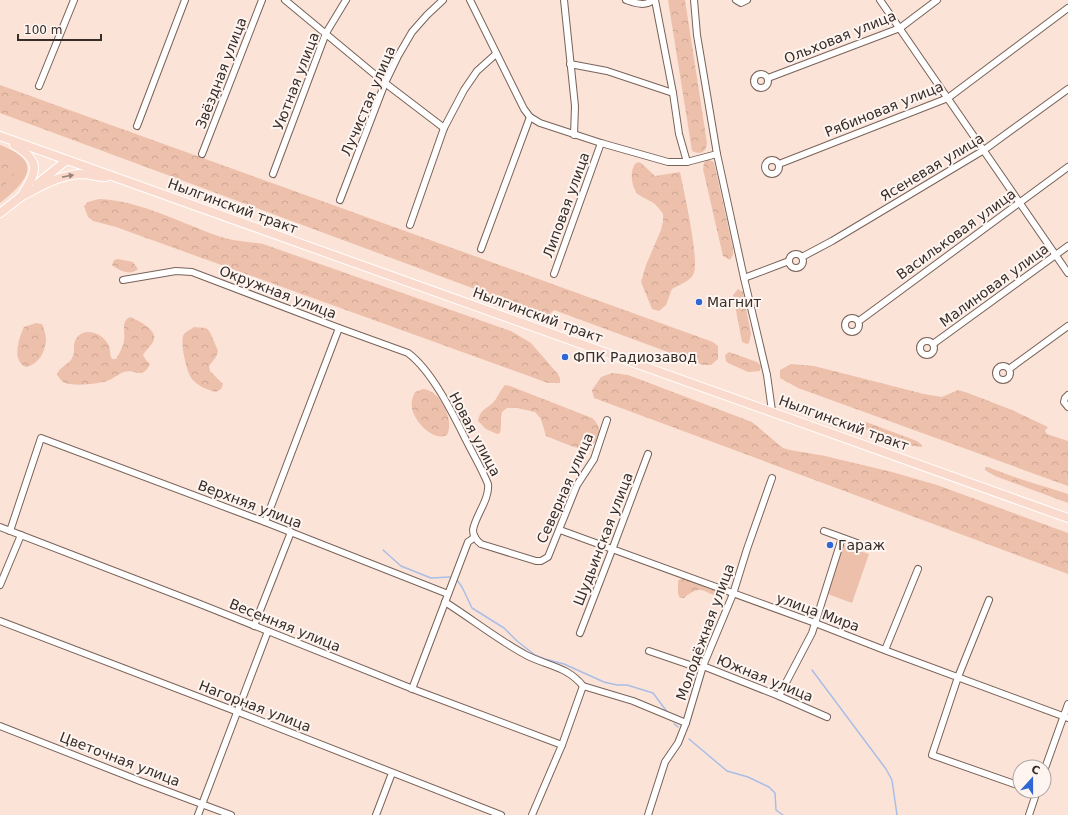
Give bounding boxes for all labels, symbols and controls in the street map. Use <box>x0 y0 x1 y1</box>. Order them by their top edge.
street label: Ольховая улица <box>782 7 898 67</box>
street label: Звёздная улица <box>192 15 250 131</box>
scale bar <box>18 16 101 42</box>
text: 100 m <box>24 23 62 37</box>
street label: Уютная улица <box>270 30 322 132</box>
street label: Лучистая улица <box>338 44 398 158</box>
street label: Рябиновая улица <box>822 78 946 140</box>
street label: Ясеневая улица <box>877 130 987 204</box>
street label: Липовая улица <box>539 150 593 260</box>
one-way arrow <box>62 173 75 179</box>
street label: Нылгинский тракт <box>166 175 300 237</box>
street label: Васильковая улица <box>893 185 1019 283</box>
street label: Малиновая улица <box>936 240 1052 330</box>
street label: Окружная улица <box>217 262 339 322</box>
street label: Нылгинский тракт <box>471 284 605 346</box>
place label: Магнит <box>707 294 761 310</box>
marker: Магнит <box>694 297 704 307</box>
place label: ФПК Радиозавод <box>573 349 697 365</box>
marker: ФПК Радиозавод <box>560 352 570 362</box>
street label: Новая улица <box>446 389 504 479</box>
street label: Нылгинский тракт <box>777 392 911 454</box>
street label: Северная улица <box>533 430 597 546</box>
street label: Шудьинская улица <box>570 470 636 608</box>
street label: Верхняя улица <box>196 477 304 531</box>
place label: Гараж <box>838 537 886 553</box>
marker: Гараж <box>825 540 835 550</box>
street label: Молодёжная улица <box>673 562 737 702</box>
street label: улица Мира <box>774 590 862 634</box>
street label: Весенняя улица <box>227 595 343 655</box>
street label: Южная улица <box>714 651 816 705</box>
street label: Нагорная улица <box>197 677 313 735</box>
street label: Цветочная улица <box>57 729 183 789</box>
north arrow <box>1012 759 1052 799</box>
text: С <box>1029 763 1042 778</box>

